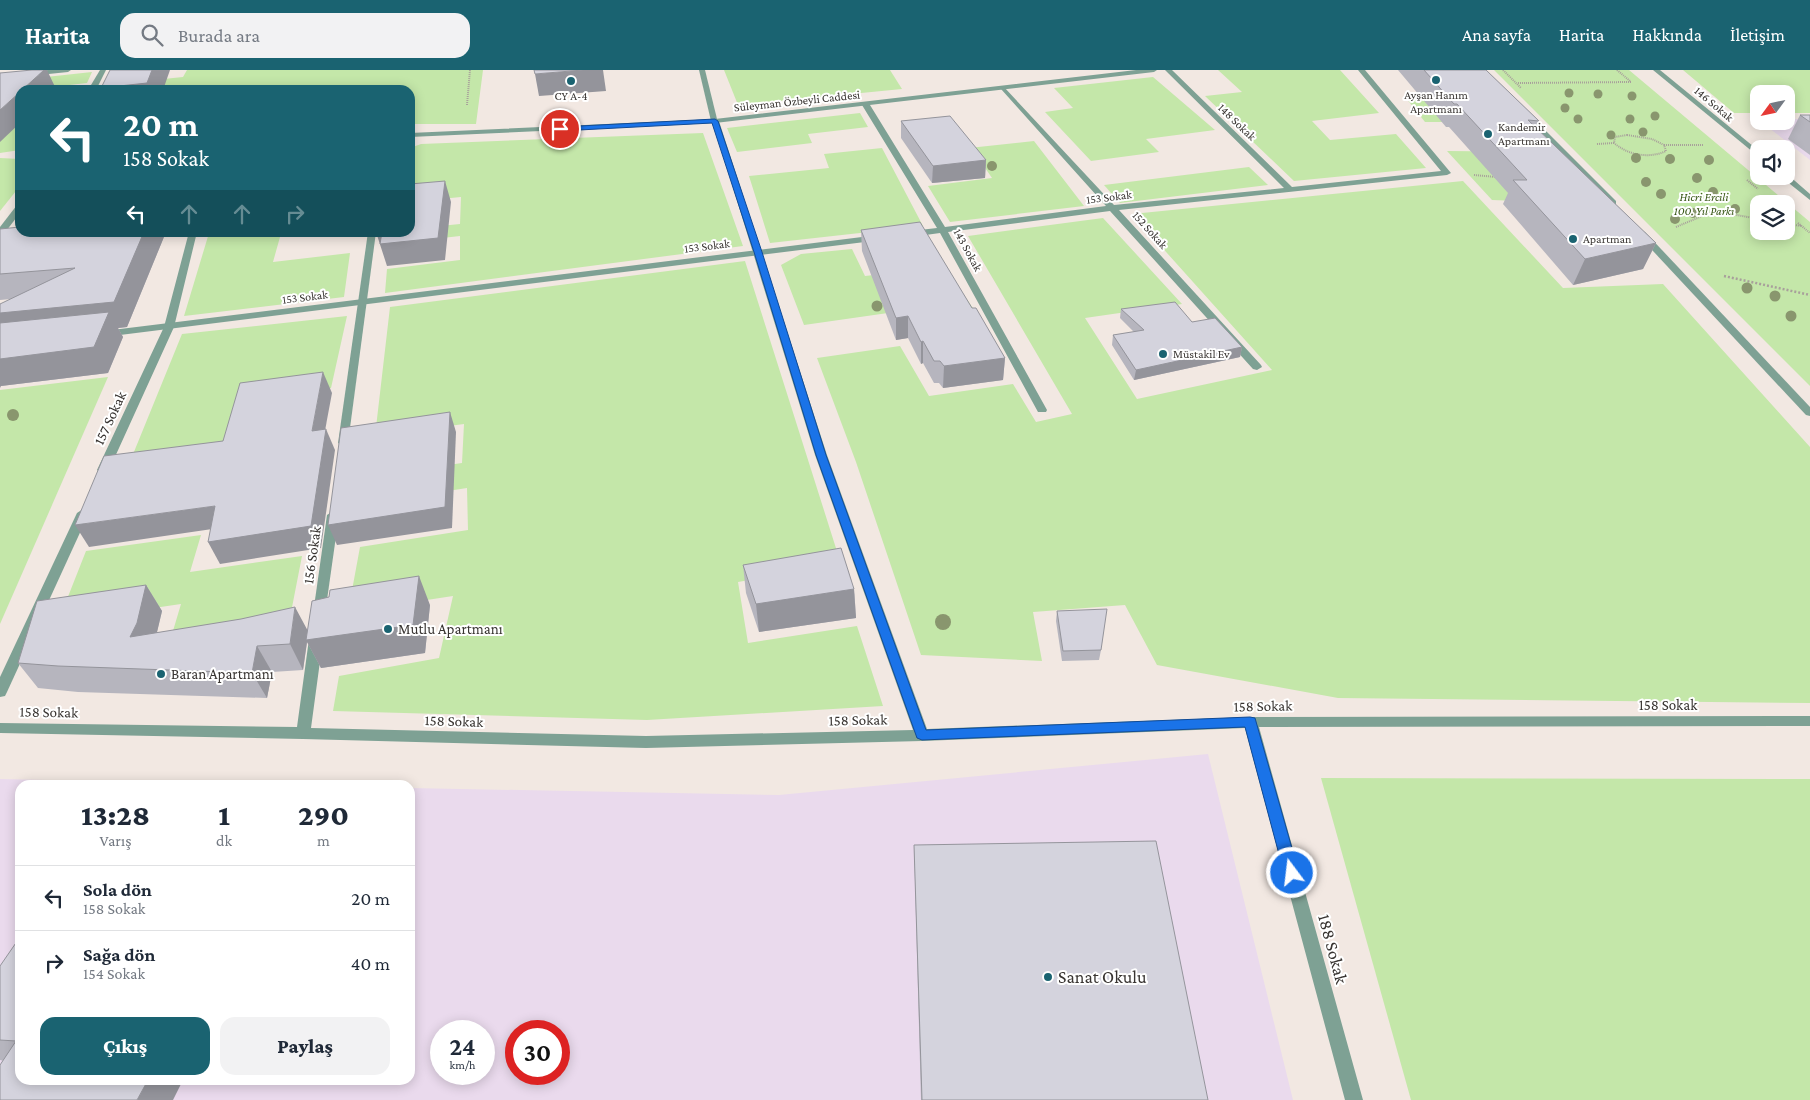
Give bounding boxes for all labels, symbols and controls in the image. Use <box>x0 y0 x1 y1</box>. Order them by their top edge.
search box <box>120 13 470 58</box>
icon: search <box>138 21 166 49</box>
text: Harita <box>25 22 90 49</box>
text: Burada ara <box>178 25 260 46</box>
text: Ana sayfa <box>1462 25 1531 45</box>
text: Harita <box>1559 25 1604 45</box>
text: Hakkında <box>1632 25 1702 45</box>
text: İletişim <box>1730 25 1785 45</box>
marker: Ayşan Hanım Apartmanı <box>1430 74 1442 86</box>
marker: CY A-4 <box>565 75 577 87</box>
street label: 146 Sokak <box>1692 84 1737 125</box>
north arrow <box>1750 85 1795 130</box>
map controls <box>1750 85 1795 240</box>
street label: Süleyman Özbeyli Caddesi <box>733 87 861 115</box>
place label: Ayşan Hanım Apartmanı <box>1404 88 1468 116</box>
place label: CY A-4 <box>554 89 588 103</box>
street label: 148 Sokak <box>1215 101 1259 144</box>
icon: left <box>40 105 105 170</box>
text: 20 m <box>123 105 198 144</box>
pin <box>539 108 581 150</box>
icon: arrive <box>546 115 574 143</box>
place label: Kandemir Apartmanı <box>1498 120 1550 148</box>
marker: Kandemir Apartmanı <box>1482 128 1494 140</box>
button: sound <box>1750 140 1795 185</box>
text: 158 Sokak <box>123 146 209 171</box>
street label: 153 Sokak <box>1085 187 1133 207</box>
park label: Hicri Ercili 100. Yıl Parkı <box>1674 190 1734 218</box>
button: layers <box>1750 195 1795 240</box>
icon: left <box>122 200 150 228</box>
icon: ahead <box>175 200 203 228</box>
icon: ahead <box>228 200 256 228</box>
icon: right <box>281 200 309 228</box>
street label: 152 Sokak <box>1129 208 1171 252</box>
street label: 143 Sokak <box>951 226 986 274</box>
place label: Apartman <box>1583 232 1632 246</box>
marker: Apartman <box>1567 233 1579 245</box>
street label: 153 Sokak <box>683 236 731 256</box>
street label: 153 Sokak <box>281 287 329 307</box>
place label: Müstakil Ev <box>1173 347 1230 361</box>
marker: Müstakil Ev <box>1157 348 1169 360</box>
street label: 157 Sokak <box>91 388 130 447</box>
street label: 156 Sokak <box>300 524 324 585</box>
place label: Mutlu Apartmanı <box>398 621 503 638</box>
marker: Mutlu Apartmanı <box>382 623 394 635</box>
place label: Baran Apartmanı <box>171 666 274 683</box>
marker: Baran Apartmanı <box>155 668 167 680</box>
street label: 158 Sokak <box>1234 697 1293 715</box>
street label: 158 Sokak <box>1639 697 1698 713</box>
street label: 158 Sokak <box>20 703 79 721</box>
street label: 158 Sokak <box>829 711 888 729</box>
street label: 158 Sokak <box>424 712 484 730</box>
text: 13:28 <box>81 798 150 831</box>
text: 1 <box>218 798 230 831</box>
text: 290 <box>298 798 349 831</box>
text: Varış <box>100 832 131 849</box>
text: dk <box>216 832 232 849</box>
text: m <box>317 832 330 849</box>
position arrow <box>1265 846 1317 898</box>
text: Sola dön <box>83 879 152 900</box>
icon: left <box>40 884 68 912</box>
text: 20 m <box>351 888 390 909</box>
text: 158 Sokak <box>83 900 146 917</box>
street label: 188 Sokak <box>1314 912 1352 987</box>
text: Sağa dön <box>83 944 155 965</box>
icon: right <box>40 949 68 977</box>
text: 40 m <box>351 953 390 974</box>
text: 154 Sokak <box>83 965 145 982</box>
place label: Sanat Okulu <box>1058 967 1147 987</box>
marker: Sanat Okulu <box>1042 971 1054 983</box>
button: Çıkış <box>40 1017 210 1075</box>
button: Paylaş <box>220 1017 390 1075</box>
speed limit sign: 30 <box>505 1020 570 1085</box>
text: 24 <box>449 1033 476 1060</box>
text: km/h <box>450 1058 475 1072</box>

